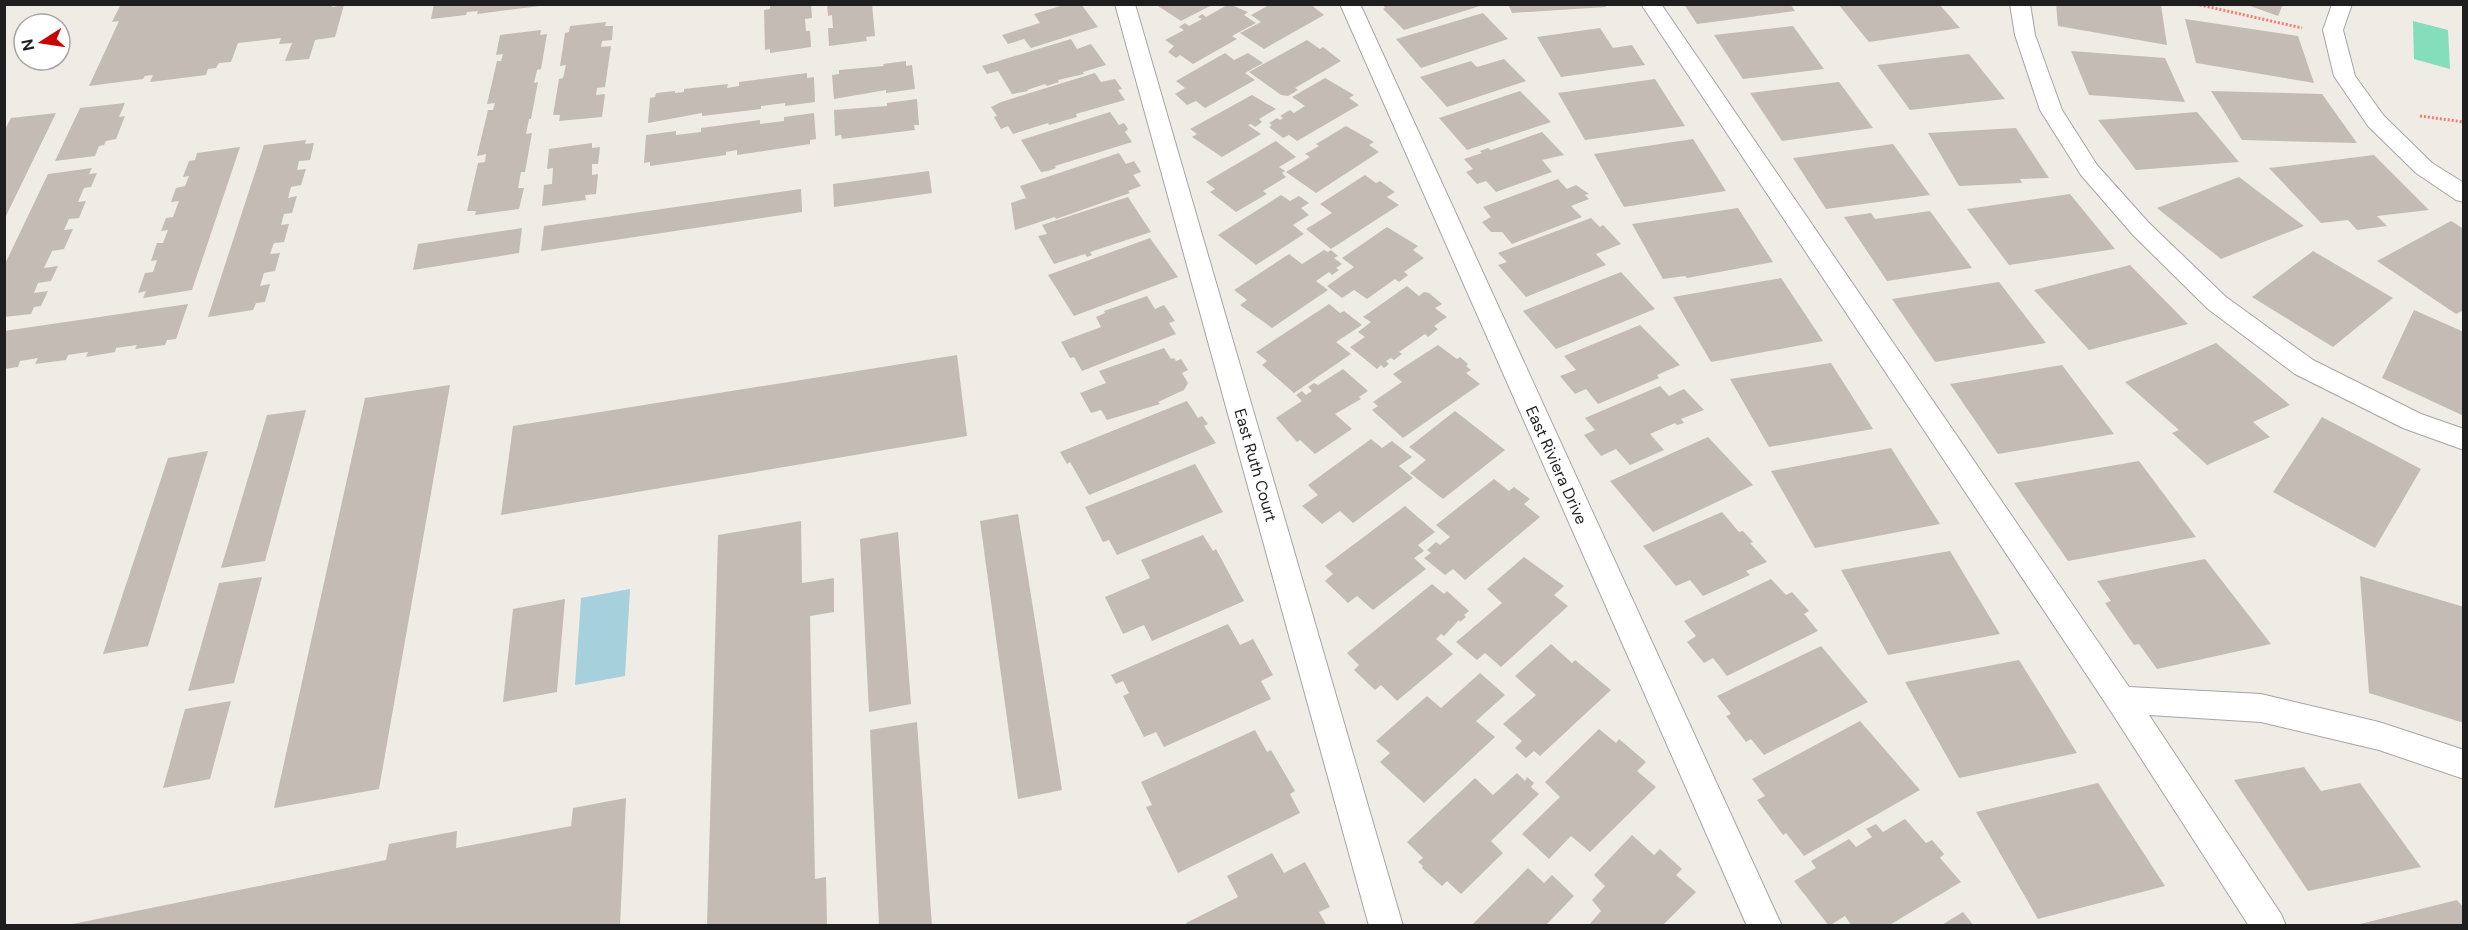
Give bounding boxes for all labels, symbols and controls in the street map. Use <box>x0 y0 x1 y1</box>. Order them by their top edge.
north arrow <box>12 12 72 72</box>
text: N <box>16 37 39 53</box>
street label: East Riviera Drive <box>1521 403 1592 528</box>
street label: East Ruth Court <box>1229 406 1282 524</box>

